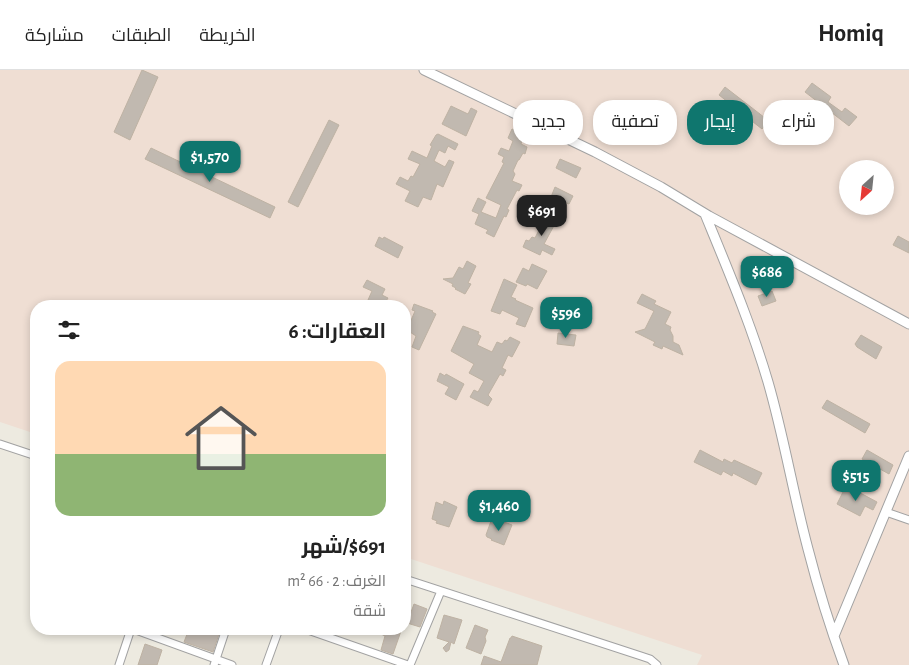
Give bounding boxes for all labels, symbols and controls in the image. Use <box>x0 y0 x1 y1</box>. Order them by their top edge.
text: Homiq <box>818 22 884 46</box>
text: مشاركة <box>25 27 84 45</box>
text: الطبقات <box>112 27 171 45</box>
text: الخريطة <box>199 27 256 45</box>
chip: جديد <box>513 100 583 145</box>
chip: تصفية <box>593 100 677 145</box>
chip: إيجار <box>687 100 753 145</box>
chip: شراء <box>763 100 834 145</box>
pin: $1,570 <box>169 140 251 183</box>
text: $1,570 <box>191 149 229 165</box>
north arrow <box>839 160 894 215</box>
map controls <box>839 160 894 215</box>
pin: $691 <box>512 194 572 237</box>
text: $691 <box>528 203 556 219</box>
pin: $686 <box>737 256 797 298</box>
text: $686 <box>752 264 782 280</box>
pin: $596 <box>536 296 596 339</box>
text: $596 <box>551 305 581 321</box>
icon: filters <box>55 316 83 344</box>
text: العقارات: 6 <box>289 321 386 342</box>
icon: home <box>176 393 266 483</box>
pin: $515 <box>826 460 886 502</box>
text: $515 <box>843 468 869 484</box>
pin: $1,460 <box>458 490 540 532</box>
text: $1,460 <box>479 498 519 514</box>
text: $691/شهر <box>302 536 386 557</box>
text: الغرف: 2 · 66 m² <box>287 573 386 589</box>
text: شقة <box>353 603 386 619</box>

